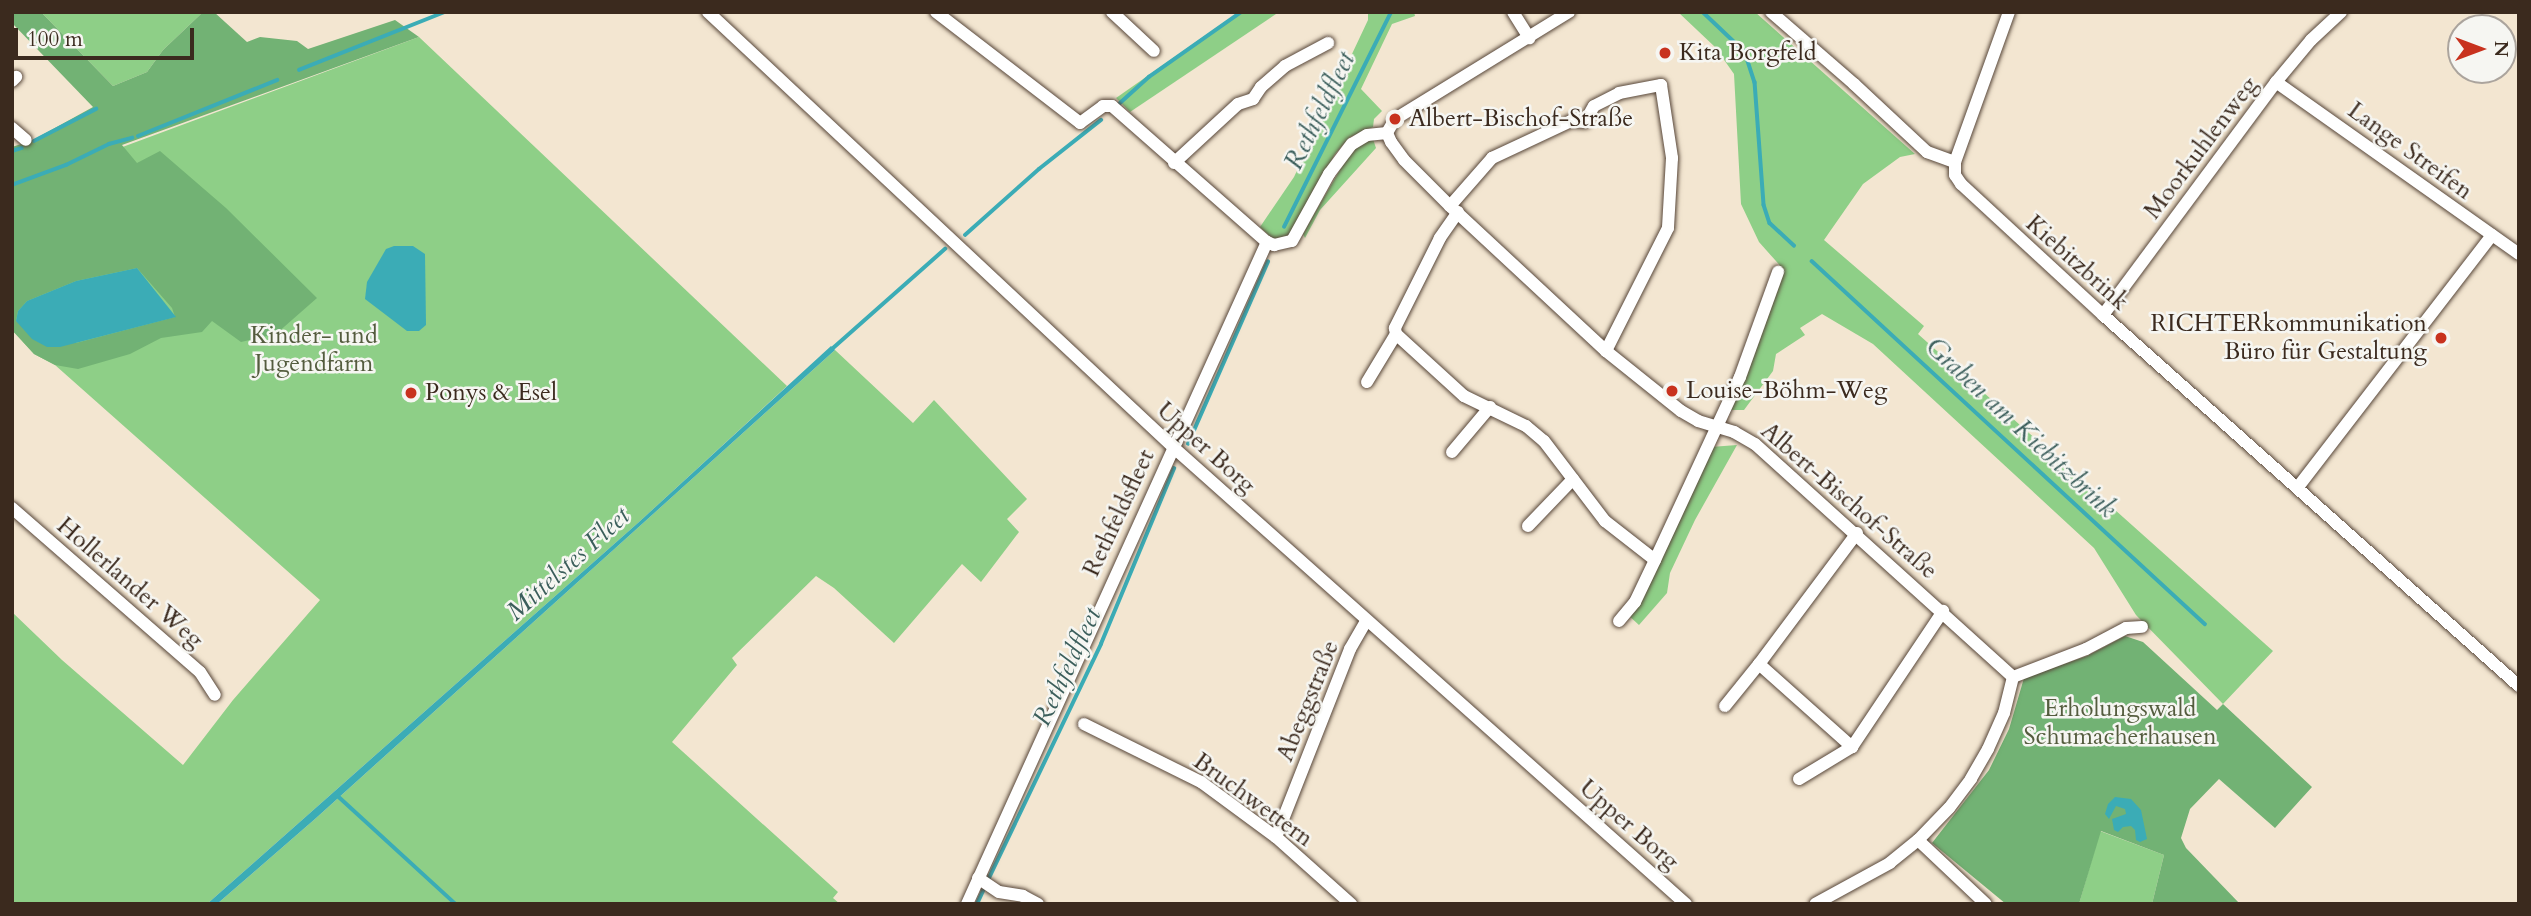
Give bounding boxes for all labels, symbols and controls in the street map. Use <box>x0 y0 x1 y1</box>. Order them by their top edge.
scale bar <box>18 14 198 58</box>
north arrow <box>2447 14 2517 84</box>
text: 100 m <box>27 25 83 54</box>
place label: Kita Borgfeld <box>1679 39 1817 67</box>
text: N <box>2488 41 2514 57</box>
marker: Kita Borgfeld <box>1657 45 1673 61</box>
water label: Rethfeldfleet <box>1278 47 1362 175</box>
street label: Moorkuhlenweg <box>2138 71 2264 225</box>
street label: Lange Streifen <box>2342 96 2478 206</box>
place label: Albert-Bischof-Straße <box>1409 105 1633 133</box>
marker: Albert-Bischof-Straße <box>1387 111 1403 127</box>
street label: Kiebitzbrink <box>2020 209 2134 317</box>
place label: RICHTERkommunikation Büro für Gestaltung <box>2151 310 2427 366</box>
park label: Kinder- und Jugendfarm <box>250 322 378 378</box>
marker: RICHTERkommunikation Büro für Gestaltung <box>2433 330 2449 346</box>
water label: Graben am Kiebitzbrink <box>1919 332 2123 524</box>
place label: Louise-Böhm-Weg <box>1686 377 1887 405</box>
place label: Ponys & Esel <box>425 379 557 407</box>
marker: Louise-Böhm-Weg <box>1664 383 1680 399</box>
marker: Ponys & Esel <box>403 385 419 401</box>
street label: Upper Borg <box>1151 396 1261 500</box>
street label: Albert-Bischof-Straße <box>1755 417 1943 585</box>
street label: Rethfeldsfleet <box>1077 445 1161 581</box>
water label: Mittelstes Fleet <box>500 501 636 627</box>
street label: Hollerlander Weg <box>51 512 209 654</box>
water label: Rethfeldfleet <box>1026 603 1108 731</box>
street label: Abeggstraße <box>1271 636 1345 766</box>
park label: Erholungswald Schumacherhausen <box>2023 695 2217 751</box>
street label: Bruchwettern <box>1188 747 1318 853</box>
street label: Upper Borg <box>1573 774 1685 876</box>

